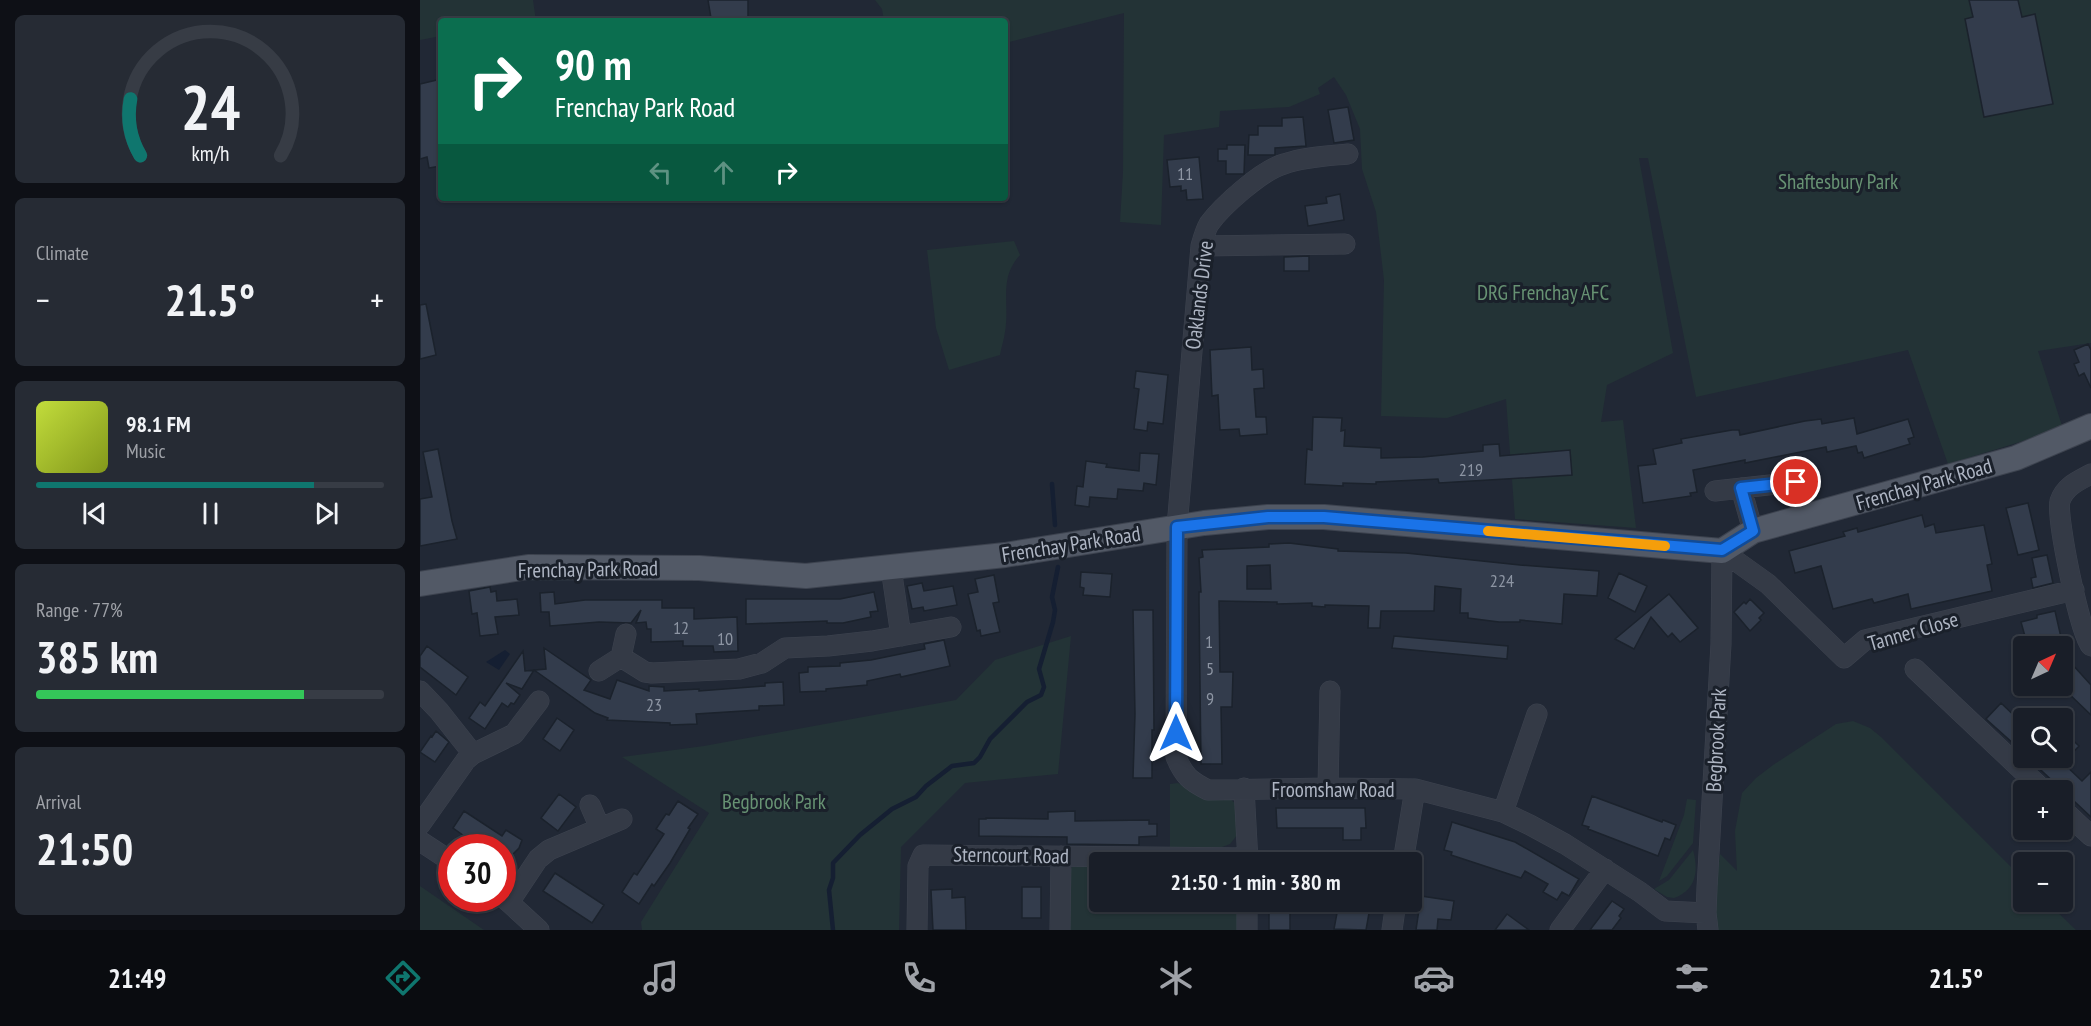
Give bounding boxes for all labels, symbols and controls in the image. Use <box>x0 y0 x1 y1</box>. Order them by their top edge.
text: 90 m <box>555 37 632 92</box>
icon: right <box>456 42 534 120</box>
text: 24 <box>180 66 240 147</box>
text: Frenchay Park Road <box>555 90 735 124</box>
text: km/h <box>191 139 229 167</box>
icon: left <box>644 156 677 189</box>
icon: ahead <box>707 156 740 189</box>
icon: right <box>770 156 803 189</box>
house number: 11 <box>1177 162 1193 185</box>
park label: Shaftesbury Park <box>1778 168 1898 195</box>
street label: Oaklands Drive <box>1179 239 1219 351</box>
text: Climate <box>36 240 89 266</box>
text: 21.5° <box>165 270 255 328</box>
text: − <box>36 278 50 321</box>
text: + <box>370 278 384 321</box>
park label: DRG Frenchay AFC <box>1477 279 1609 306</box>
text: 98.1 FM <box>126 410 191 438</box>
text: Music <box>126 438 166 464</box>
street label: Frenchay Park Road <box>1853 452 1995 516</box>
pin <box>1770 456 1821 507</box>
house number: 219 <box>1459 458 1483 481</box>
icon: arrive <box>1779 465 1812 498</box>
icon: previous <box>78 497 111 530</box>
icon: pause <box>194 497 227 530</box>
icon: next <box>310 497 343 530</box>
street label: Frenchay Park Road <box>1000 520 1142 568</box>
street label: Frenchay Park Road <box>518 554 658 584</box>
house number: 224 <box>1490 569 1514 592</box>
text: Range · 77% <box>36 597 123 623</box>
street label: Tanner Close <box>1865 605 1961 657</box>
house number: 12 <box>673 616 689 639</box>
text: 385 km <box>36 627 158 685</box>
house number: 10 <box>717 627 733 650</box>
house number: 1 <box>1205 630 1213 653</box>
north arrow <box>2013 636 2073 696</box>
map controls <box>2013 636 2073 912</box>
house number: 5 <box>1206 657 1214 680</box>
house number: 9 <box>1206 687 1214 710</box>
street label: Begbrook Park <box>1700 687 1732 793</box>
house number: 23 <box>646 693 662 716</box>
position arrow <box>1144 701 1208 765</box>
button: search <box>2013 708 2073 768</box>
street label: Froomshaw Road <box>1271 776 1395 803</box>
button: + <box>2013 780 2073 840</box>
park label: Begbrook Park <box>722 788 826 815</box>
text: Arrival <box>36 789 81 815</box>
text: 21:50 <box>36 819 133 877</box>
speed limit sign: 30 <box>438 834 516 912</box>
street label: Sterncourt Road <box>953 840 1069 870</box>
button: − <box>2013 852 2073 912</box>
text: 21:50 · 1 min · 380 m <box>1170 868 1341 896</box>
icon: directions <box>382 957 424 999</box>
icon: music <box>640 957 682 999</box>
icon: phone <box>898 957 940 999</box>
icon: climate <box>1155 957 1197 999</box>
icon: car <box>1413 957 1455 999</box>
icon: filters <box>1671 957 1713 999</box>
text: 21:49 <box>108 961 166 995</box>
text: 21.5° <box>1929 961 1983 995</box>

